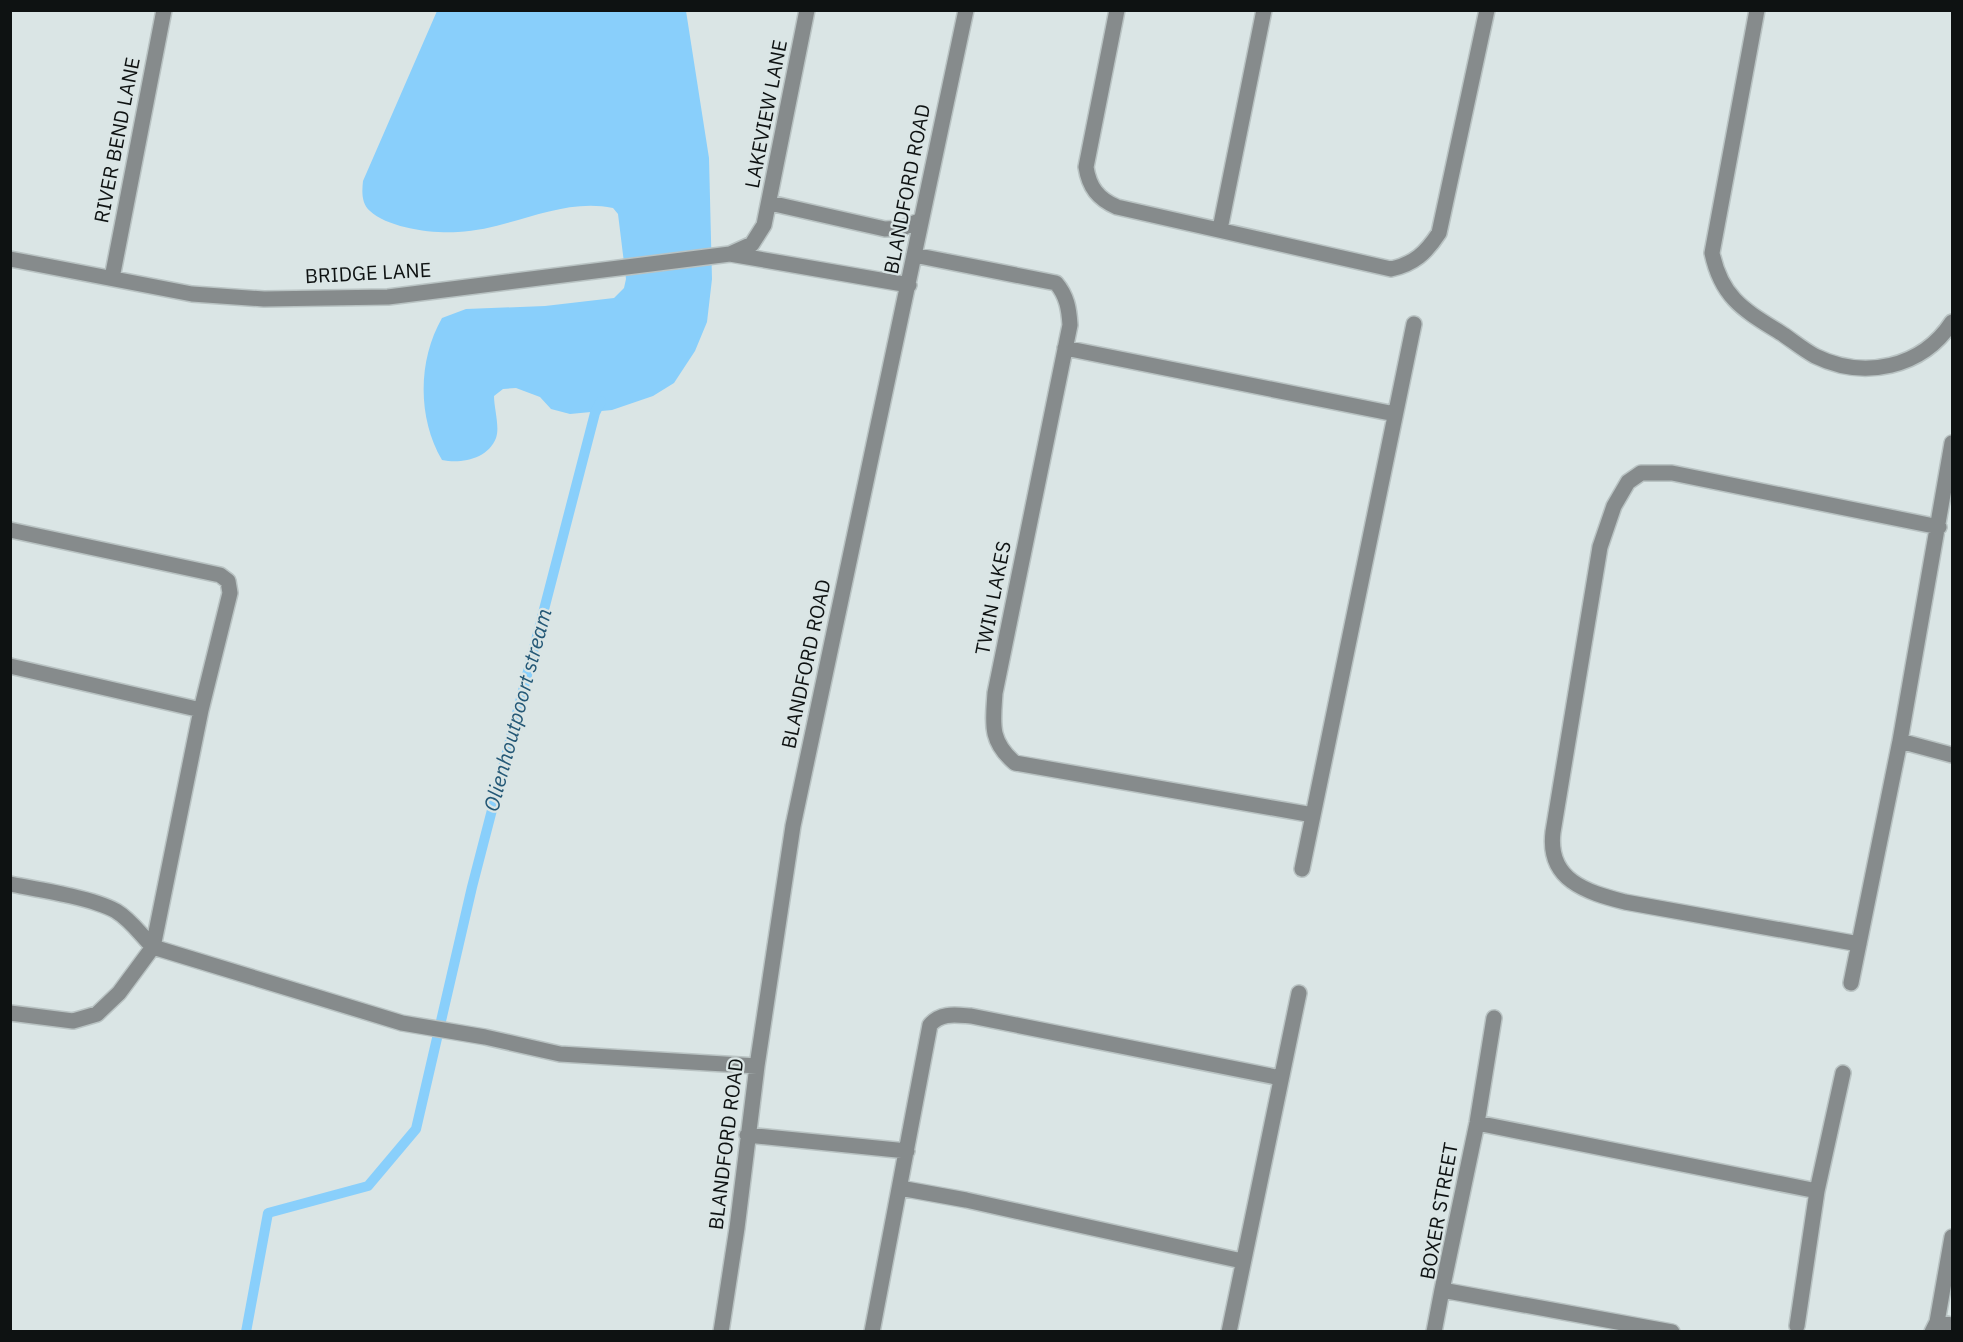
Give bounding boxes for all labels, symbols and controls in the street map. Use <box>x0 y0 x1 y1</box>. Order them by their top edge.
street label: LAKEVIEW LANE <box>738 37 793 190</box>
street label: RIVER BEND LANE <box>87 55 146 225</box>
street label: BLANDFORD ROAD <box>877 102 936 276</box>
street label: BRIDGE LANE <box>304 256 432 289</box>
street label: TWIN LAKES <box>968 539 1017 657</box>
street label: BLANDFORD ROAD <box>774 577 837 751</box>
water label: Olienhoutpoort stream <box>476 605 558 814</box>
street label: BLANDFORD ROAD <box>702 1057 749 1231</box>
street label: BOXER STREET <box>1413 1140 1464 1282</box>

